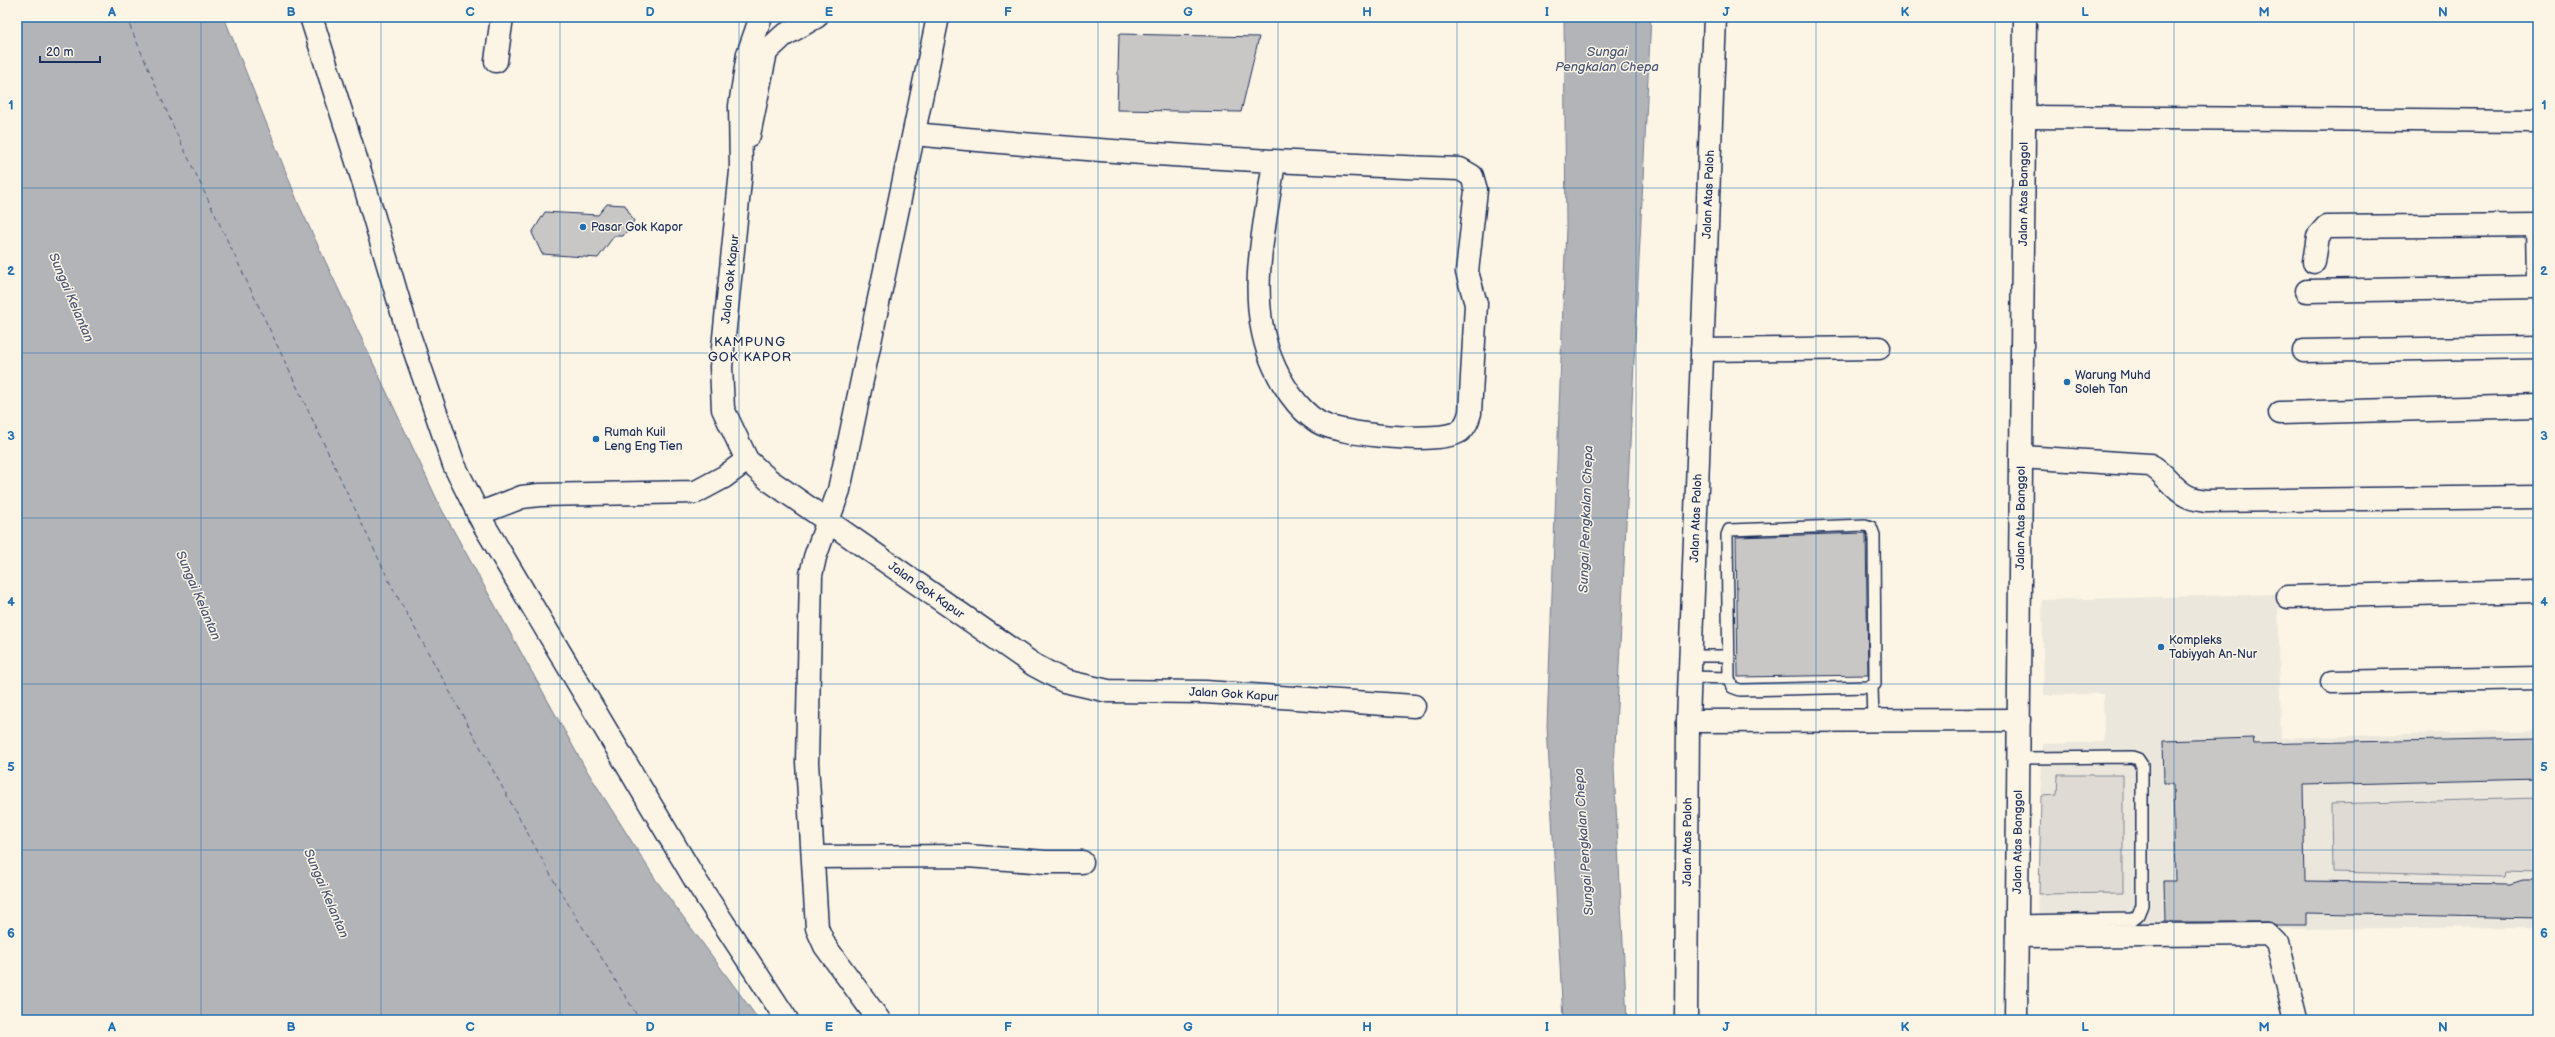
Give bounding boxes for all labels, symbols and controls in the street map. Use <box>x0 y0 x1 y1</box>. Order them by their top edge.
text: A <box>107 4 116 20</box>
text: B <box>286 4 296 20</box>
text: C <box>465 4 475 20</box>
text: D <box>645 4 655 20</box>
text: E <box>825 4 834 20</box>
text: F <box>1004 4 1012 20</box>
text: G <box>1183 4 1193 20</box>
text: H <box>1362 4 1372 20</box>
text: I <box>1545 4 1549 20</box>
text: J <box>1722 4 1730 20</box>
text: K <box>1901 4 1910 20</box>
text: L <box>2081 4 2089 20</box>
text: M <box>2258 4 2270 20</box>
text: N <box>2438 4 2448 20</box>
scale bar <box>40 38 100 64</box>
water label: Sungai Pengkalan Chepa <box>1555 44 1659 75</box>
text: 20 m <box>46 45 73 60</box>
text: 1 <box>8 97 14 113</box>
text: 1 <box>2541 97 2547 113</box>
street label: Jalan Atas Banggol <box>2016 142 2032 246</box>
street label: Jalan Atas Paloh <box>1699 149 1718 239</box>
place label: Pasar Gok Kapor <box>591 220 683 235</box>
marker: Pasar Gok Kapor <box>578 222 588 232</box>
street label: Jalan Gok Kapur <box>718 233 743 324</box>
water label: Sungai Kelantan <box>45 250 97 345</box>
text: 2 <box>7 263 15 279</box>
text: 2 <box>2540 263 2548 279</box>
district label: KAMPUNG GOK KAPOR <box>708 334 792 365</box>
place label: Warung Muhd Soleh Tan <box>2075 368 2151 397</box>
marker: Warung Muhd Soleh Tan <box>2062 377 2072 387</box>
place label: Rumah Kuil Leng Eng Tien <box>604 425 683 454</box>
text: 3 <box>7 428 15 444</box>
text: 3 <box>2540 428 2548 444</box>
marker: Rumah Kuil Leng Eng Tien <box>591 434 601 444</box>
water label: Sungai Pengkalan Chepa <box>1575 445 1597 593</box>
street label: Jalan Atas Banggol <box>2013 466 2029 570</box>
street label: Jalan Atas Paloh <box>1687 473 1705 563</box>
water label: Sungai Kelantan <box>172 548 224 643</box>
street label: Jalan Gok Kapur <box>885 559 968 622</box>
text: 4 <box>7 594 15 610</box>
text: 4 <box>2540 594 2548 610</box>
place label: Kompleks Tabiyyah An-Nur <box>2169 633 2258 662</box>
marker: Kompleks Tabiyyah An-Nur <box>2156 642 2166 652</box>
street label: Jalan Gok Kapur <box>1189 685 1279 705</box>
text: 5 <box>7 759 15 775</box>
text: 5 <box>2540 759 2548 775</box>
water label: Sungai Pengkalan Chepa <box>1571 768 1597 916</box>
street label: Jalan Atas Banggol <box>2010 790 2026 894</box>
street label: Jalan Atas Paloh <box>1680 797 1695 886</box>
water label: Sungai Kelantan <box>300 846 352 941</box>
text: 6 <box>7 925 15 941</box>
text: 6 <box>2540 925 2548 941</box>
text: A <box>107 1019 116 1035</box>
text: B <box>286 1019 296 1035</box>
text: C <box>465 1019 475 1035</box>
text: D <box>645 1019 655 1035</box>
text: E <box>825 1019 834 1035</box>
text: F <box>1004 1019 1012 1035</box>
text: G <box>1183 1019 1193 1035</box>
text: H <box>1362 1019 1372 1035</box>
text: I <box>1545 1019 1549 1035</box>
text: J <box>1722 1019 1730 1035</box>
text: K <box>1901 1019 1910 1035</box>
text: L <box>2081 1019 2089 1035</box>
text: M <box>2258 1019 2270 1035</box>
text: N <box>2438 1019 2448 1035</box>

